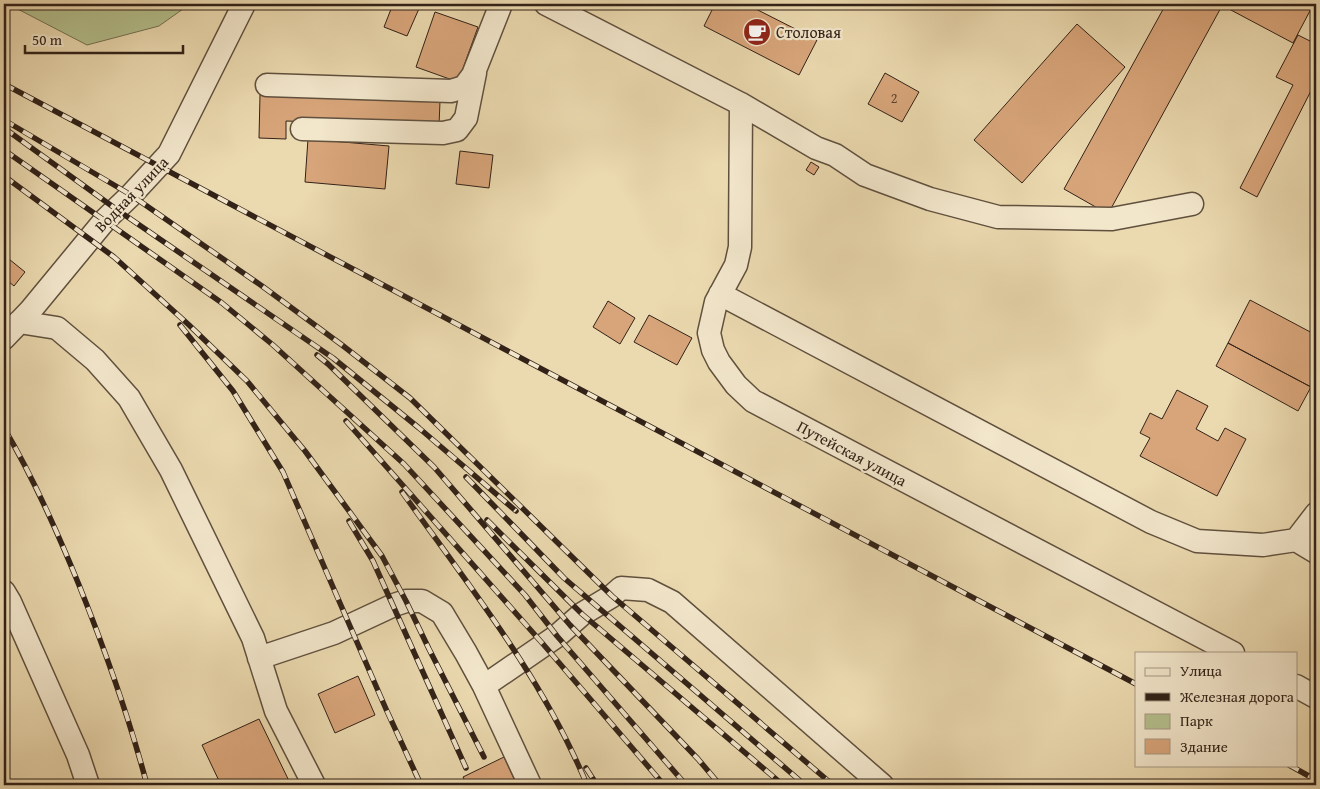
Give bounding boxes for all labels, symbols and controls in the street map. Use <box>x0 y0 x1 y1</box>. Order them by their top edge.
cafe icon: Столовая <box>742 17 772 47</box>
place label: Столовая <box>776 20 841 44</box>
scale bar <box>25 22 182 54</box>
text: 50 m <box>32 29 63 50</box>
house number: 2 <box>891 88 897 108</box>
street label: Водная улица <box>88 150 174 237</box>
street label: Путейская улица <box>793 414 911 492</box>
legend <box>1135 652 1298 766</box>
text: Улица <box>1180 660 1223 681</box>
text: Железная дорога <box>1179 686 1295 707</box>
text: Парк <box>1180 710 1213 731</box>
text: Здание <box>1180 736 1228 757</box>

